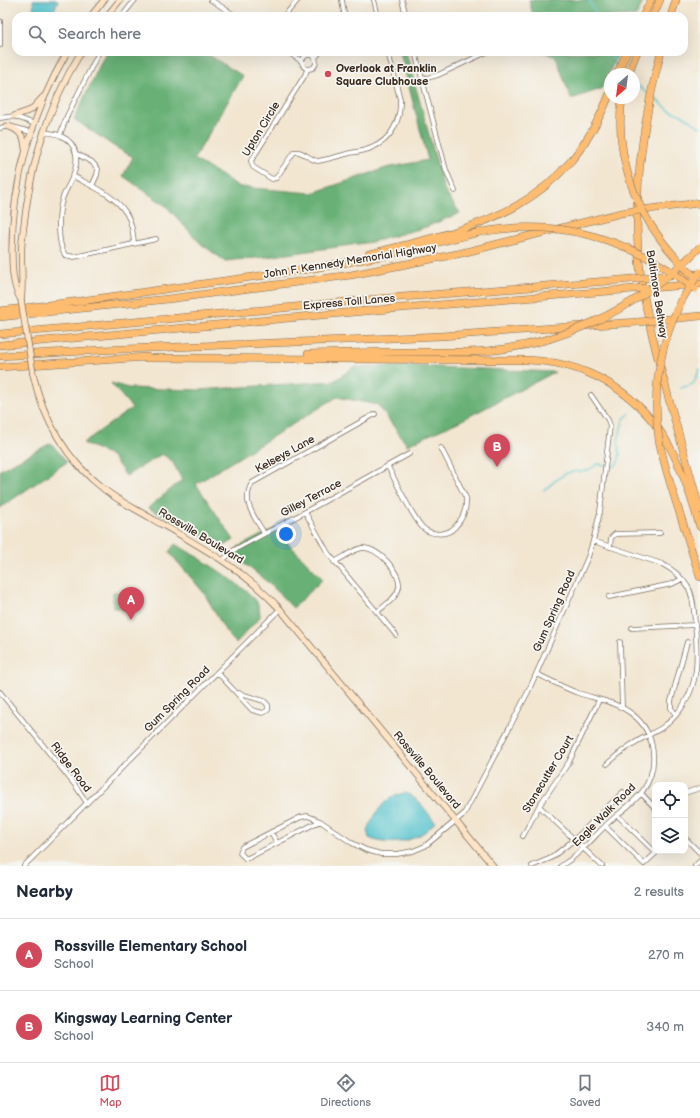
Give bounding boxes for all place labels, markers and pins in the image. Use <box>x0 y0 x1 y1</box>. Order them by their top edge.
place label: Overlook at Franklin Square Clubhouse <box>336 62 437 88</box>
marker: Overlook at Franklin Square Clubhouse <box>323 69 333 79</box>
pin: B <box>484 434 510 467</box>
pin: A <box>118 587 144 620</box>

